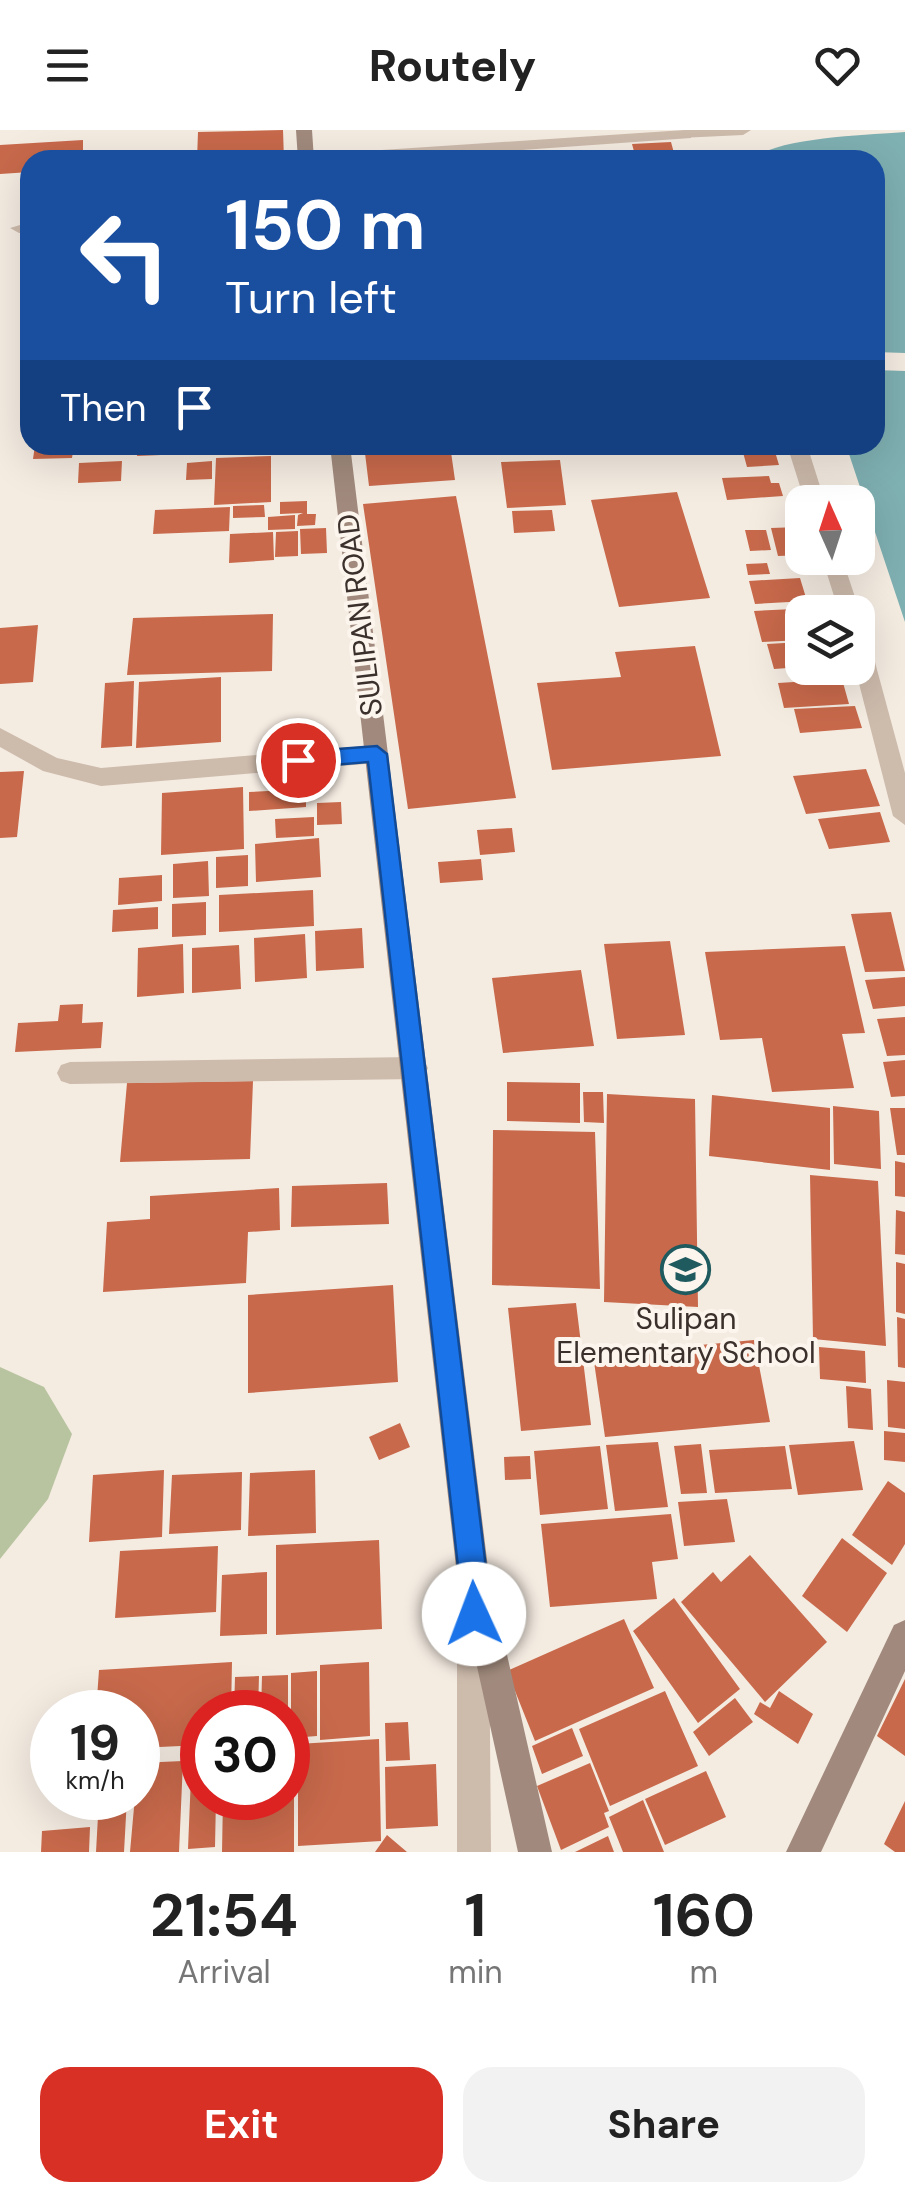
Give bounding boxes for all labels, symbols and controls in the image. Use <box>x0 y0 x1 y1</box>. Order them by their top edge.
text: Routely <box>369 36 536 95</box>
icon: menu <box>40 38 95 93</box>
icon: heart <box>810 38 865 93</box>
text: 150 m <box>225 180 426 271</box>
icon: left <box>60 190 190 320</box>
text: Turn left <box>225 268 397 327</box>
icon: arrive <box>167 380 222 435</box>
text: Then <box>60 383 147 433</box>
north arrow <box>785 485 875 575</box>
map controls <box>785 485 875 685</box>
street label: SULIPAN ROAD <box>328 512 391 718</box>
button: layers <box>785 595 875 685</box>
pin <box>256 718 341 803</box>
icon: arrive <box>271 733 326 788</box>
school or university icon: Sulipan Elementary School <box>660 1244 712 1296</box>
place label: Sulipan Elementary School <box>556 1299 816 1372</box>
position arrow <box>422 1562 526 1666</box>
speed limit sign: 30 <box>180 1690 310 1820</box>
text: 19 <box>70 1710 120 1776</box>
text: km/h <box>65 1764 125 1797</box>
text: 21:54 <box>150 1876 298 1955</box>
text: 1 <box>465 1876 486 1955</box>
text: 160 <box>653 1876 755 1955</box>
text: Arrival <box>177 1951 271 1993</box>
text: min <box>448 1951 503 1993</box>
text: m <box>690 1951 718 1993</box>
button: Exit <box>40 2067 443 2182</box>
button: Share <box>463 2067 865 2182</box>

